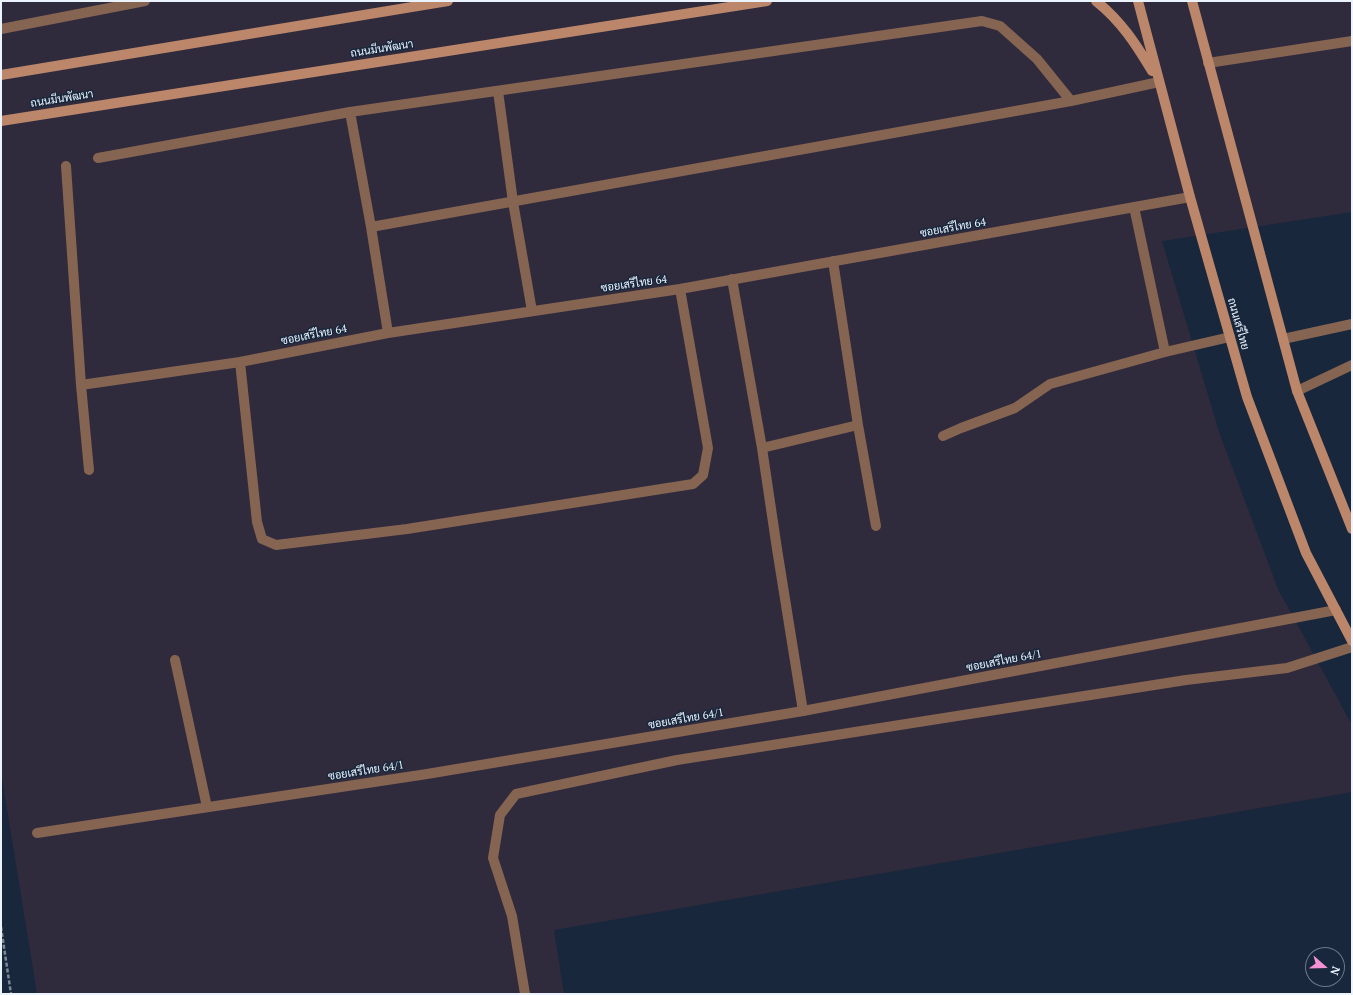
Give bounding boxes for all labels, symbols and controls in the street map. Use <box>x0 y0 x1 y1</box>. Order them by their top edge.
street label: ถนนมีนพัฒนา <box>350 38 414 60</box>
street label: ถนนมีนพัฒนา <box>30 88 94 110</box>
street label: ซอยเสรีไทย 64 <box>919 216 987 240</box>
street label: ซอยเสรีไทย 64 <box>600 273 668 295</box>
street label: ถนนเสรีไทย <box>1224 297 1252 351</box>
street label: ซอยเสรีไทย 64 <box>280 322 348 348</box>
street label: ซอยเสรีไทย 64/1 <box>965 647 1043 675</box>
street label: ซอยเสรีไทย 64/1 <box>647 706 725 732</box>
street label: ซอยเสรีไทย 64/1 <box>327 758 405 784</box>
north arrow <box>1305 947 1345 987</box>
text: N <box>1327 964 1343 977</box>

